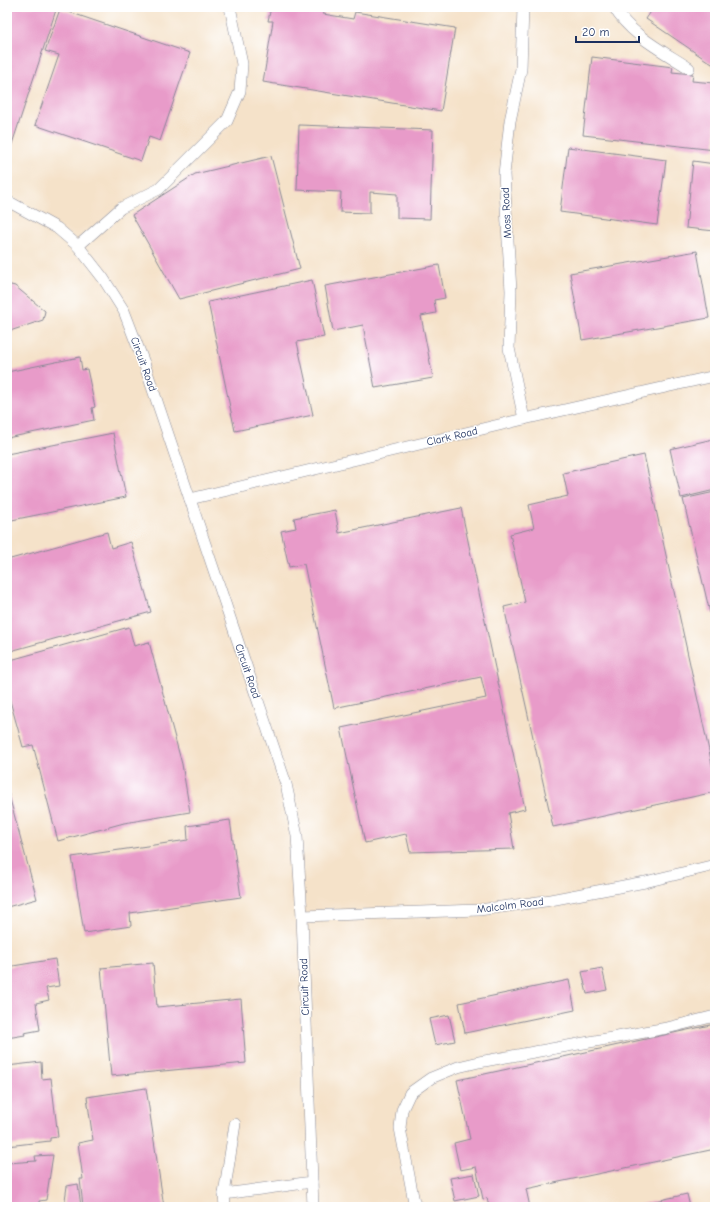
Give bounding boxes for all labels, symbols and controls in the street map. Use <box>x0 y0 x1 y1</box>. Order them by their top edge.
scale bar <box>576 18 639 44</box>
text: 20 m <box>582 25 610 39</box>
street label: Moss Road <box>499 187 514 239</box>
street label: Circuit Road <box>128 335 159 393</box>
street label: Clark Road <box>425 424 479 449</box>
street label: Circuit Road <box>232 642 263 701</box>
street label: Malcolm Road <box>476 895 544 916</box>
street label: Circuit Road <box>297 958 312 1016</box>

